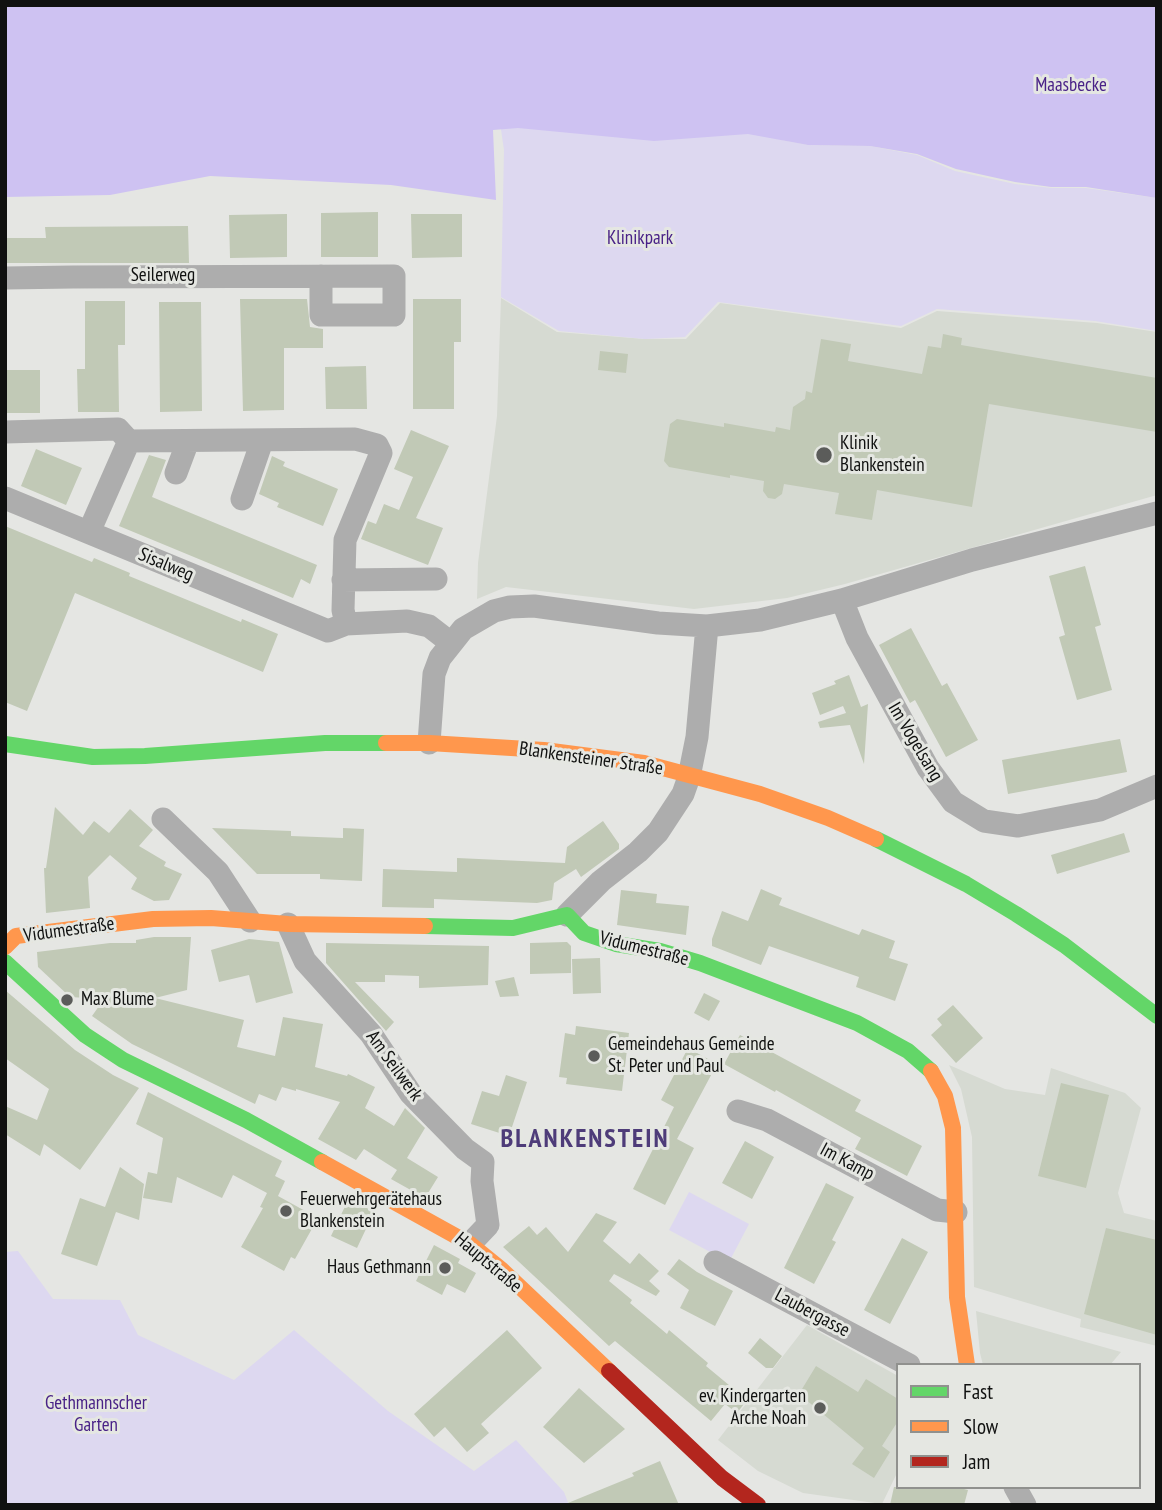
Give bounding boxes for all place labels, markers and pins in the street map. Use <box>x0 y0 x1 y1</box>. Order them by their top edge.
place label: Klinik Blankenstein <box>840 433 924 477</box>
marker: Klinik Blankenstein <box>814 445 834 465</box>
place label: Max Blume <box>81 989 154 1011</box>
marker: Max Blume <box>59 992 75 1008</box>
place label: Gemeindehaus Gemeinde St. Peter und Paul <box>608 1034 775 1078</box>
marker: Gemeindehaus Gemeinde St. Peter und Paul <box>586 1048 602 1064</box>
place label: Feuerwehrgerätehaus Blankenstein <box>300 1189 442 1233</box>
marker: Feuerwehrgerätehaus Blankenstein <box>278 1203 294 1219</box>
place label: Haus Gethmann <box>327 1257 431 1279</box>
marker: Haus Gethmann <box>437 1260 453 1276</box>
place label: ev. Kindergarten Arche Noah <box>699 1386 806 1430</box>
marker: ev. Kindergarten Arche Noah <box>812 1400 828 1416</box>

